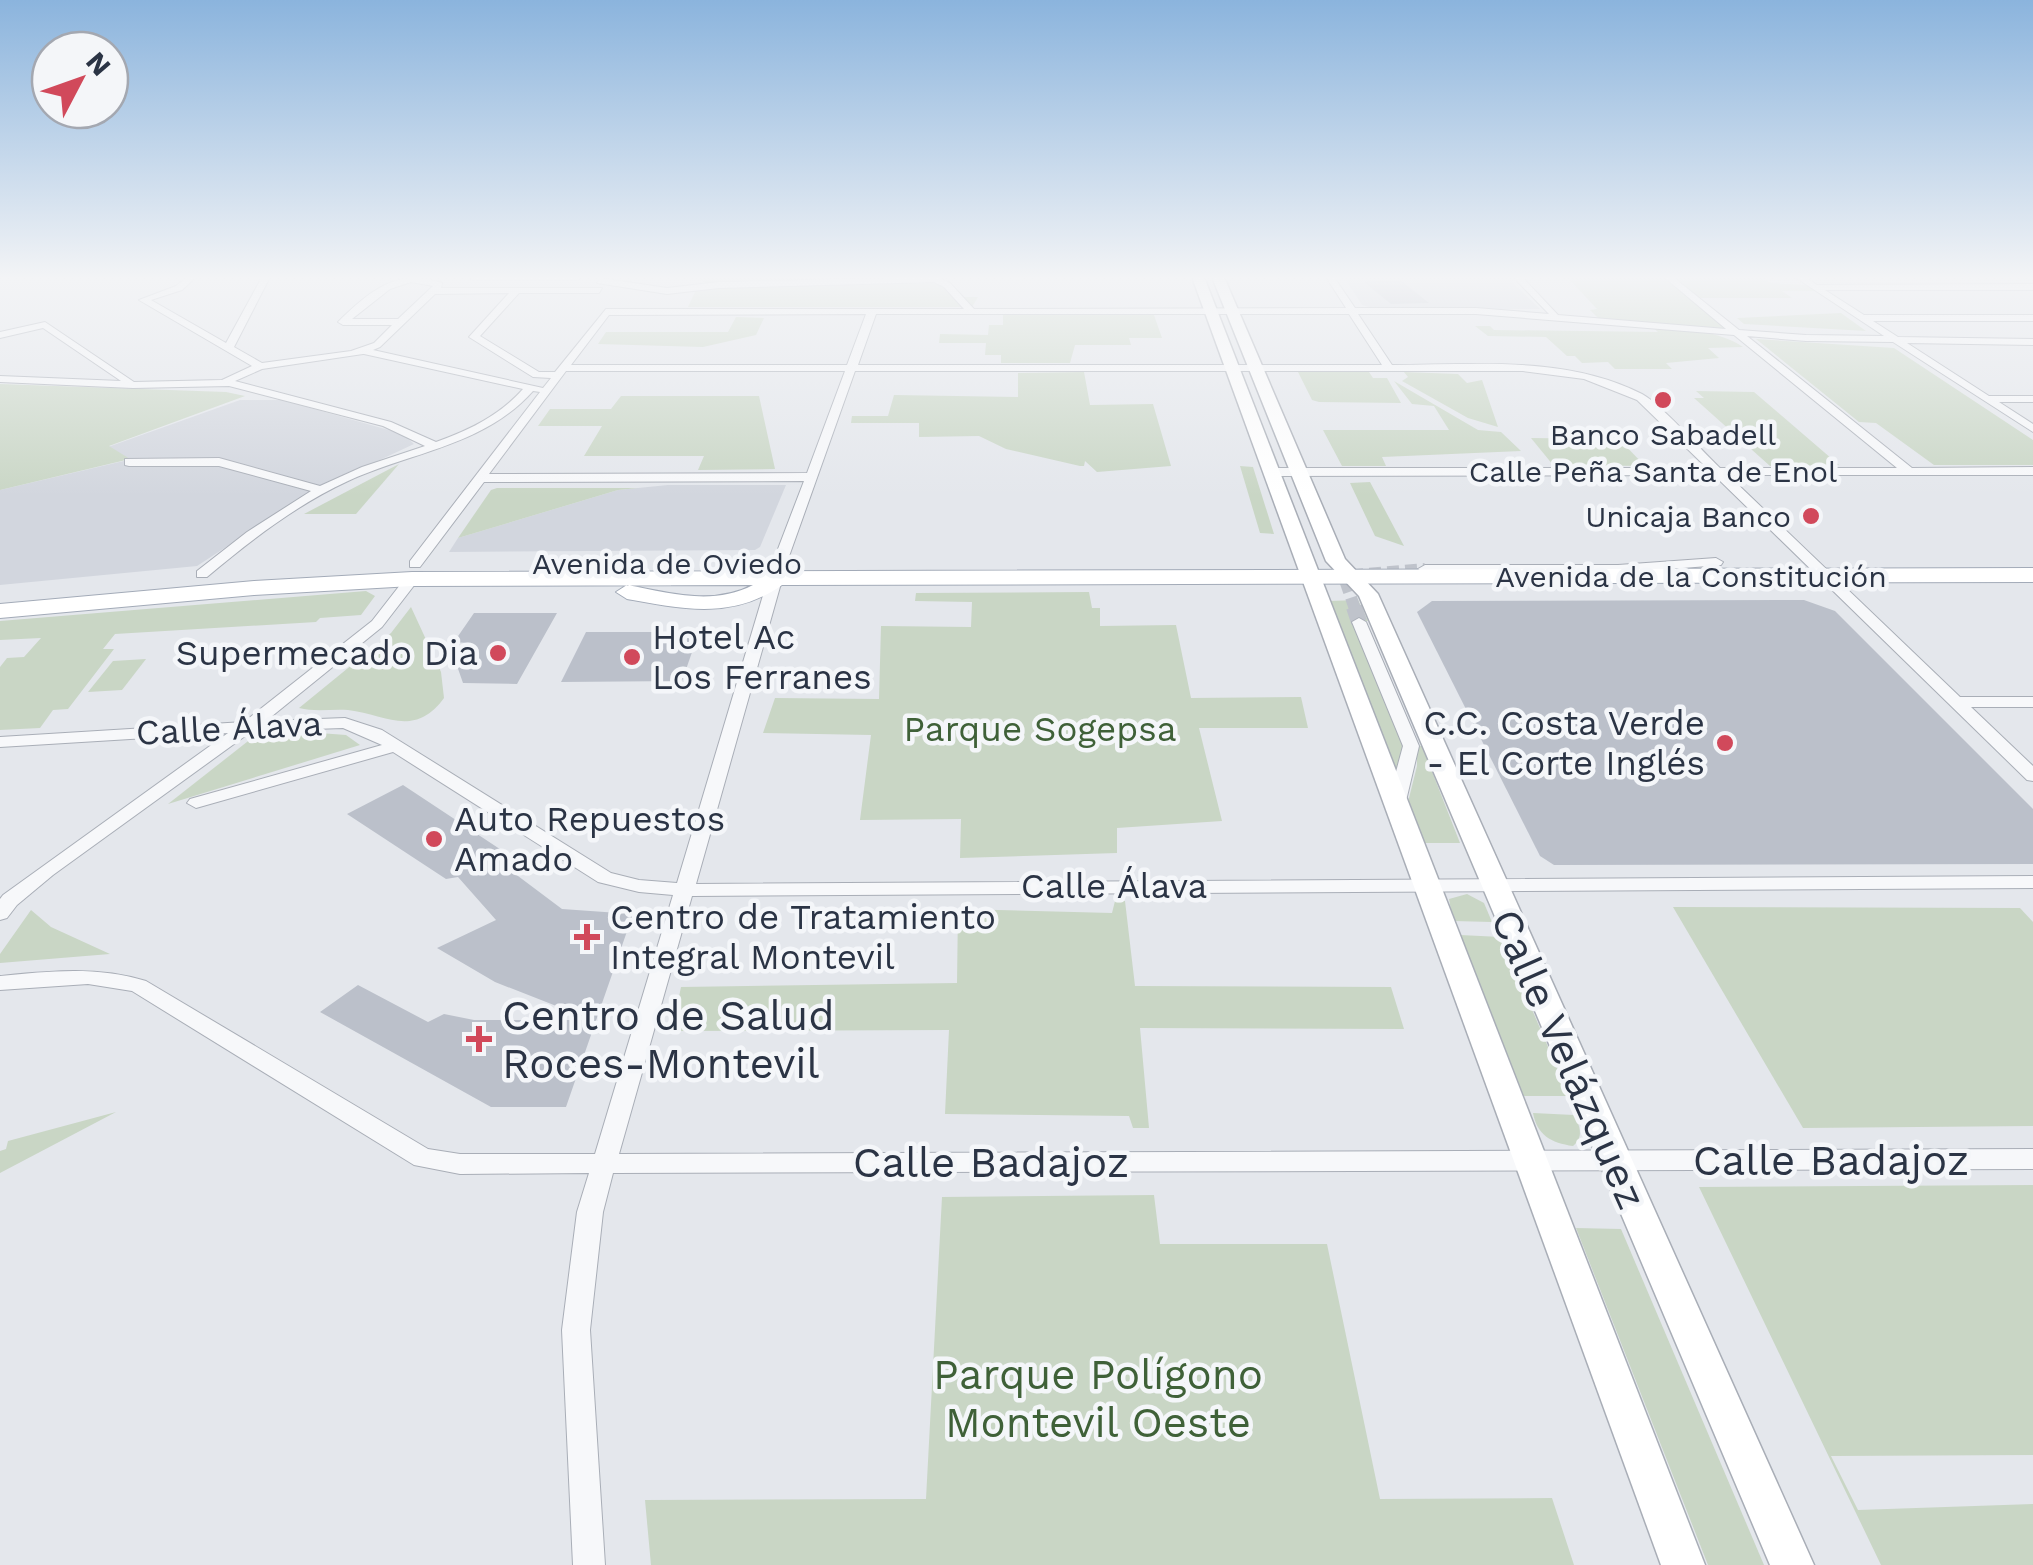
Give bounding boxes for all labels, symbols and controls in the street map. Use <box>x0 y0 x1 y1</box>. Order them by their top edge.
north arrow <box>30 30 130 130</box>
text: N <box>79 45 118 83</box>
marker: Banco Sabadell <box>1652 389 1674 411</box>
place label: Banco Sabadell <box>1550 417 1776 452</box>
street label: Calle Peña Santa de Enol <box>1469 454 1837 489</box>
place label: Unicaja Banco <box>1585 499 1791 534</box>
marker: Unicaja Banco <box>1800 505 1822 527</box>
street label: Avenida de Oviedo <box>532 546 802 581</box>
street label: Avenida de la Constitución <box>1495 559 1887 594</box>
place label: Hotel Ac Los Ferranes <box>652 616 872 698</box>
place label: Supermecado Dia <box>176 632 478 674</box>
marker: Supermecado Dia <box>487 642 509 664</box>
marker: Hotel Ac Los Ferranes <box>621 646 643 668</box>
street label: Calle Álava <box>135 702 323 754</box>
place label: C.C. Costa Verde - El Corte Inglés <box>1423 702 1705 784</box>
park label: Parque Sogepsa <box>903 708 1177 750</box>
marker: C.C. Costa Verde - El Corte Inglés <box>1714 732 1736 754</box>
place label: Auto Repuestos Amado <box>454 798 725 880</box>
marker: Auto Repuestos Amado <box>423 828 445 850</box>
street label: Calle Álava <box>1021 865 1207 907</box>
place label: Centro de Tratamiento Integral Montevil <box>610 896 996 978</box>
street label: Calle Velázquez <box>1481 902 1657 1216</box>
marker: Centro de Tratamiento Integral Montevil <box>574 924 600 950</box>
place label: Centro de Salud Roces-Montevil <box>502 991 835 1088</box>
marker: Centro de Salud Roces-Montevil <box>466 1026 492 1052</box>
street label: Calle Badajoz <box>1693 1136 1969 1185</box>
street label: Calle Badajoz <box>853 1138 1129 1187</box>
park label: Parque Polígono Montevil Oeste <box>933 1350 1263 1447</box>

